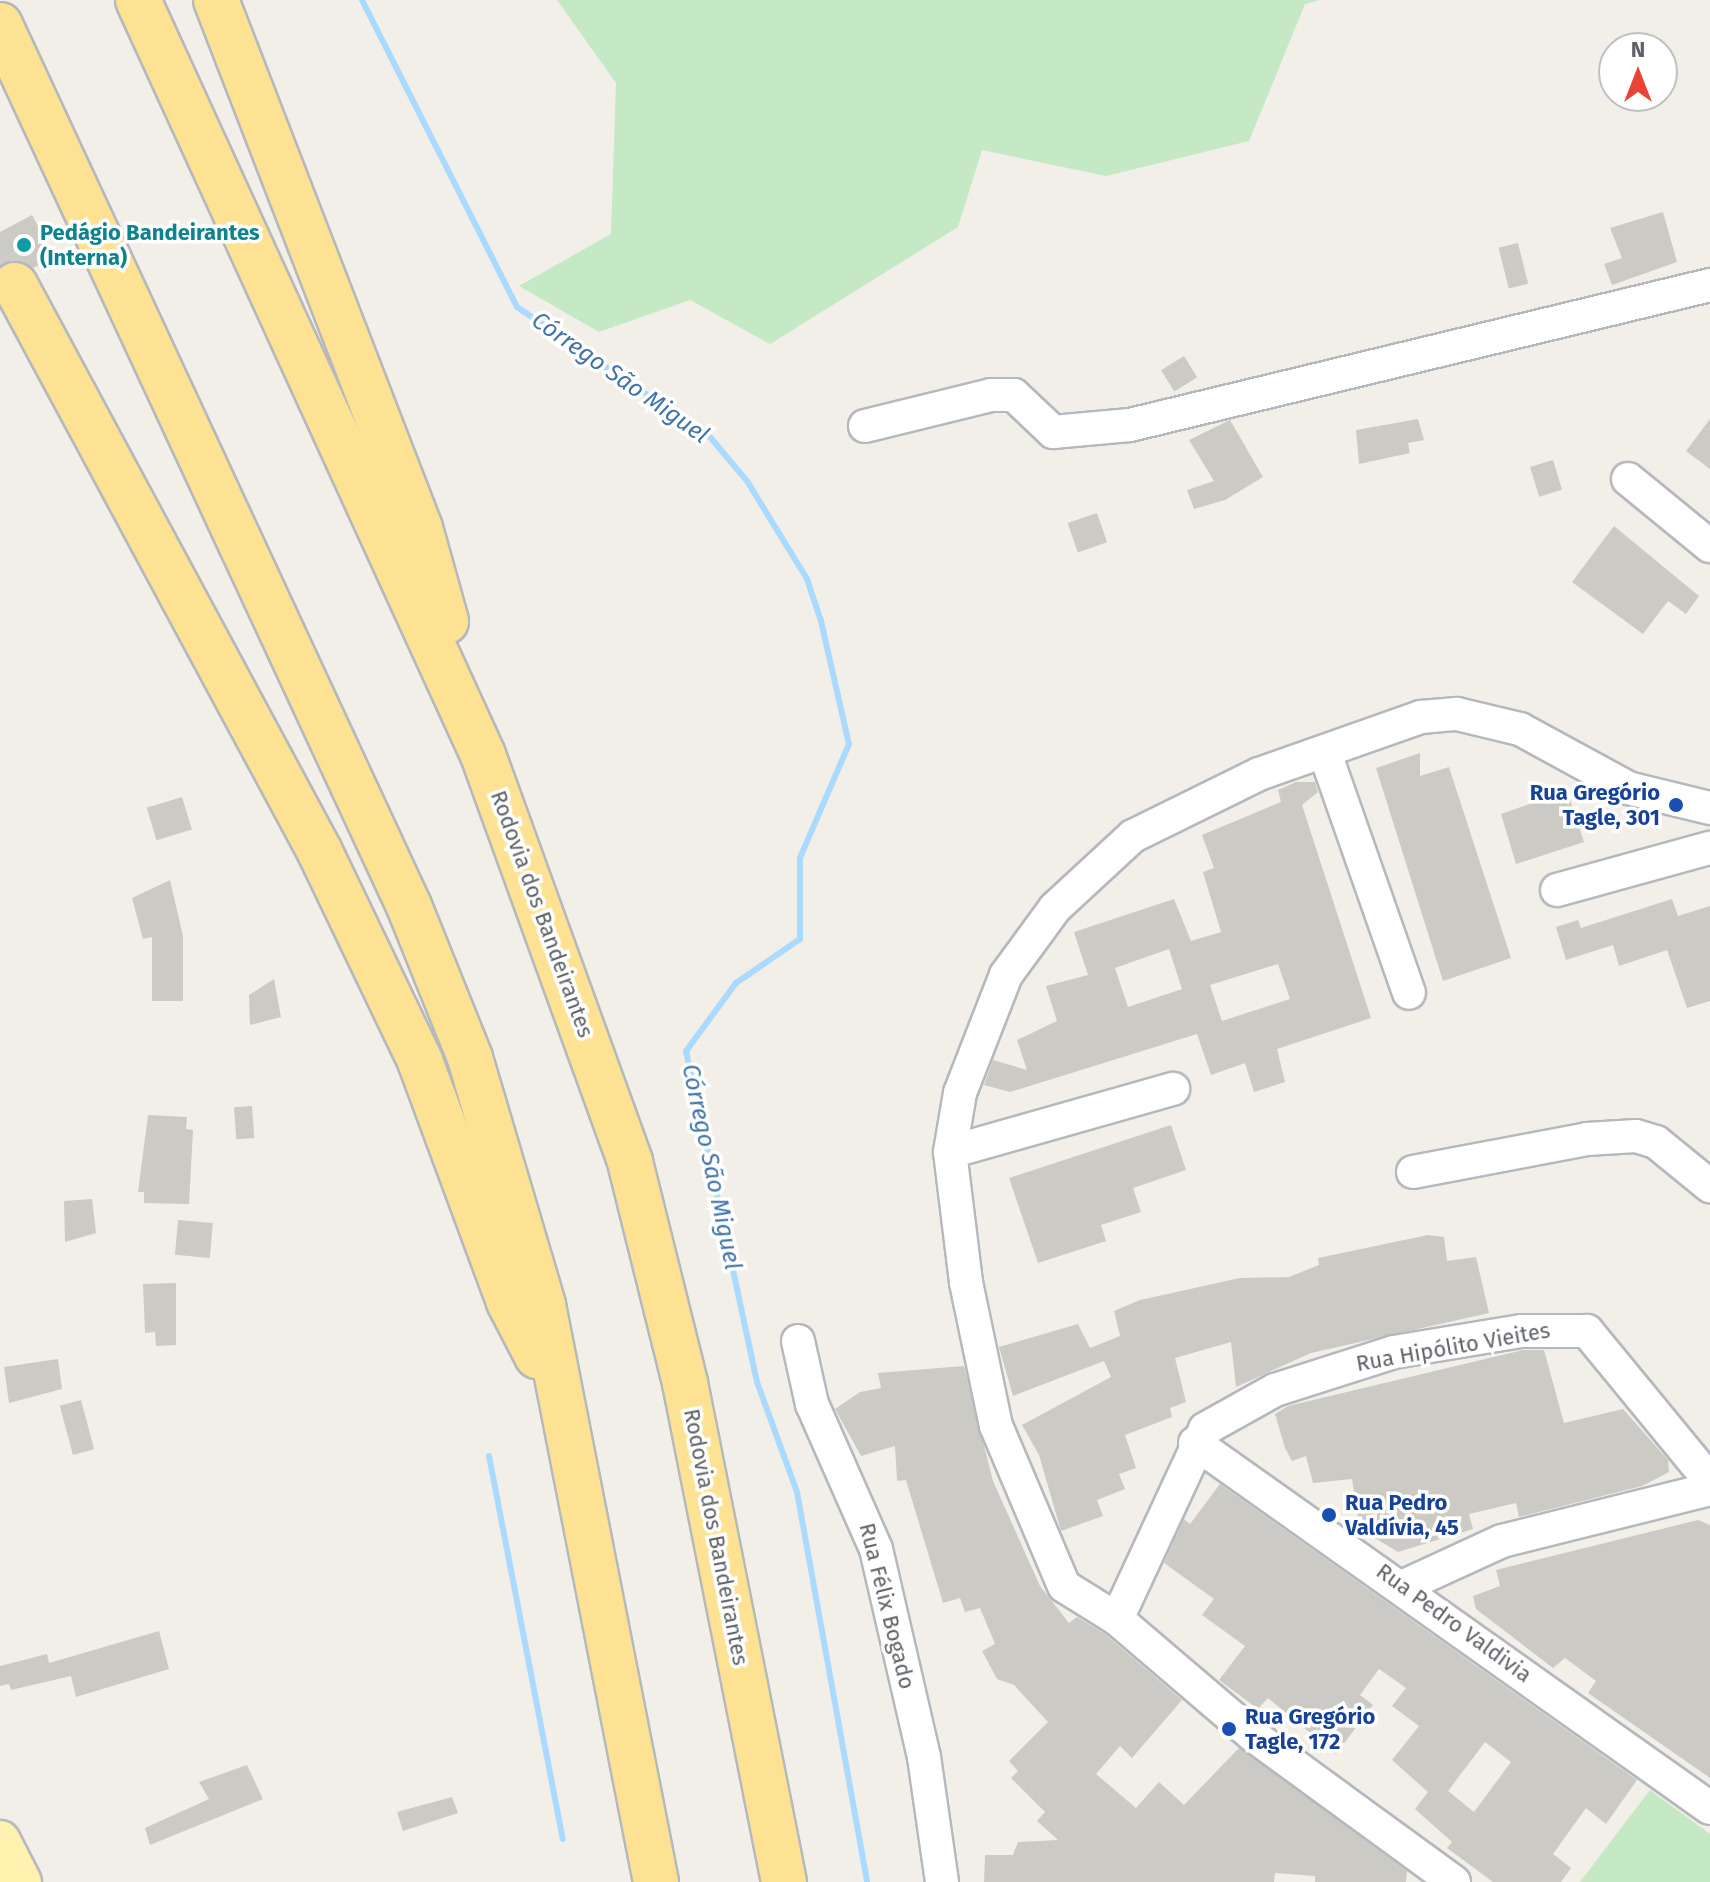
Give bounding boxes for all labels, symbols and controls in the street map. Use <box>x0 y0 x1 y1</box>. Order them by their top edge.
north arrow <box>1598 32 1678 112</box>
text: N <box>1631 36 1645 63</box>
place label: Pedágio Bandeirantes (Interna) <box>40 219 260 270</box>
marker: Pedágio Bandeirantes (Interna) <box>15 236 33 254</box>
water label: Córrego São Miguel <box>526 306 714 450</box>
place label: Rua Gregório Tagle, 301 <box>1530 779 1660 830</box>
street label: Rodovia dos Bandeirantes <box>485 787 599 1041</box>
marker: Rua Gregório Tagle, 301 <box>1667 796 1685 814</box>
water label: Córrego São Miguel <box>675 1062 747 1272</box>
street label: Rua Hipólito Vieites <box>1354 1317 1552 1377</box>
street label: Rodovia dos Bandeirantes <box>678 1407 754 1667</box>
place label: Rua Pedro Valdívia, 45 <box>1345 1489 1459 1540</box>
marker: Rua Pedro Valdívia, 45 <box>1320 1506 1338 1524</box>
street label: Rua Félix Bogado <box>854 1520 920 1692</box>
street label: Rua Pedro Valdivia <box>1371 1558 1537 1688</box>
place label: Rua Gregório Tagle, 172 <box>1245 1703 1375 1754</box>
marker: Rua Gregório Tagle, 172 <box>1220 1720 1238 1738</box>

